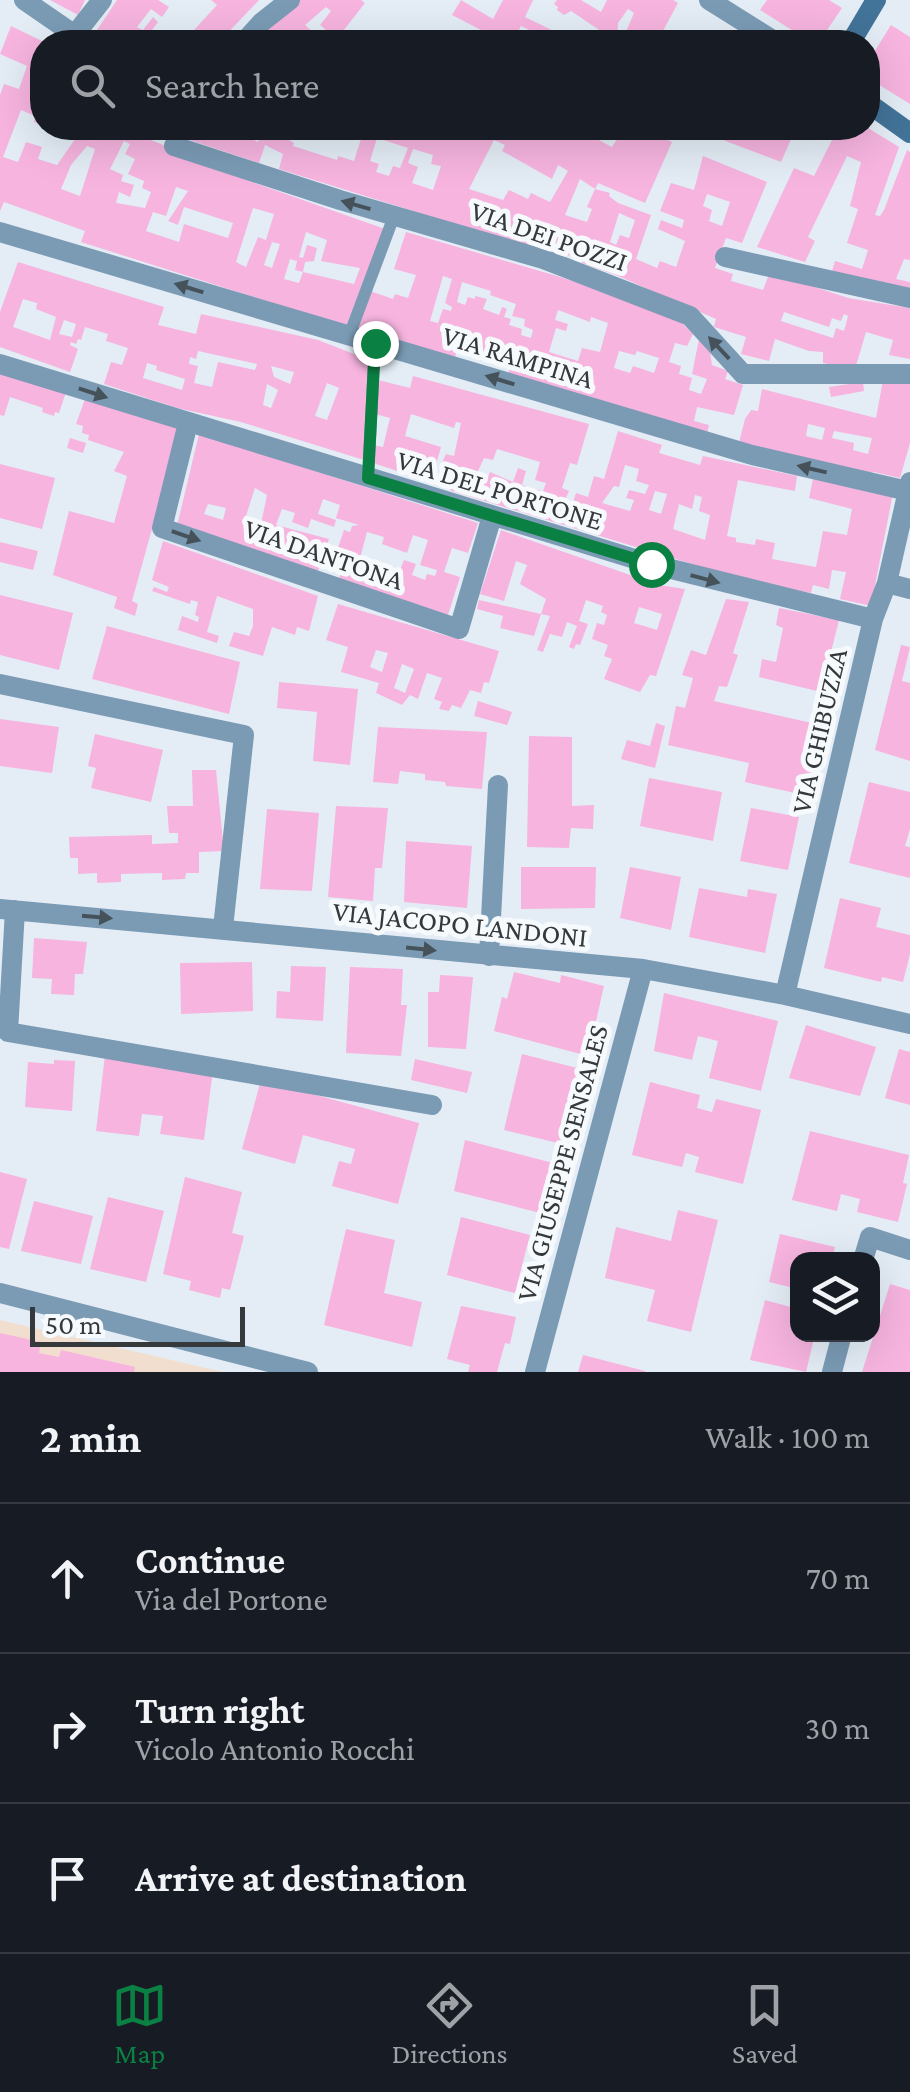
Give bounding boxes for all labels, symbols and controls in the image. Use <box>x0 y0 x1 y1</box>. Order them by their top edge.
search box <box>30 30 880 140</box>
icon: search <box>65 58 120 113</box>
text: Search here <box>145 64 319 106</box>
street label: VIA DEI POZZI <box>467 195 631 277</box>
one-way arrow <box>340 197 371 212</box>
one-way arrow <box>173 280 203 295</box>
street label: VIA RAMPINA <box>439 319 597 395</box>
route end <box>353 321 399 367</box>
one-way arrow <box>708 336 731 360</box>
one-way arrow <box>484 372 515 387</box>
one-way arrow <box>78 387 108 402</box>
street label: VIA DEL PORTONE <box>393 444 607 536</box>
one-way arrow <box>797 461 828 476</box>
street label: VIA DANTONA <box>240 512 408 596</box>
one-way arrow <box>171 529 201 544</box>
route start <box>629 542 675 588</box>
one-way arrow <box>690 571 721 587</box>
street label: VIA GHIBUZZA <box>785 645 853 817</box>
street label: VIA JACOPO LANDONI <box>331 895 589 953</box>
one-way arrow <box>82 910 114 926</box>
one-way arrow <box>405 941 437 957</box>
street label: VIA GIUSEPPE SENSALES <box>510 1021 614 1305</box>
map controls <box>790 1252 880 1342</box>
button: layers <box>790 1252 880 1342</box>
scale bar <box>30 1302 245 1346</box>
text: 50 m <box>45 1309 102 1340</box>
text: 2 min <box>40 1414 141 1461</box>
text: Walk · 100 m <box>705 1419 870 1455</box>
text: Continue <box>135 1539 285 1581</box>
icon: ahead <box>40 1551 95 1606</box>
text: 70 m <box>806 1560 870 1596</box>
text: Via del Portone <box>135 1581 327 1617</box>
text: Turn right <box>135 1689 304 1731</box>
icon: right <box>40 1701 95 1756</box>
text: 30 m <box>805 1710 870 1746</box>
text: Vicolo Antonio Rocchi <box>135 1731 415 1767</box>
icon: arrive <box>40 1851 95 1906</box>
text: Arrive at destination <box>135 1857 467 1899</box>
tab: Map <box>112 1978 167 2069</box>
tab: Directions <box>392 1978 508 2069</box>
tab: Saved <box>732 1978 798 2069</box>

